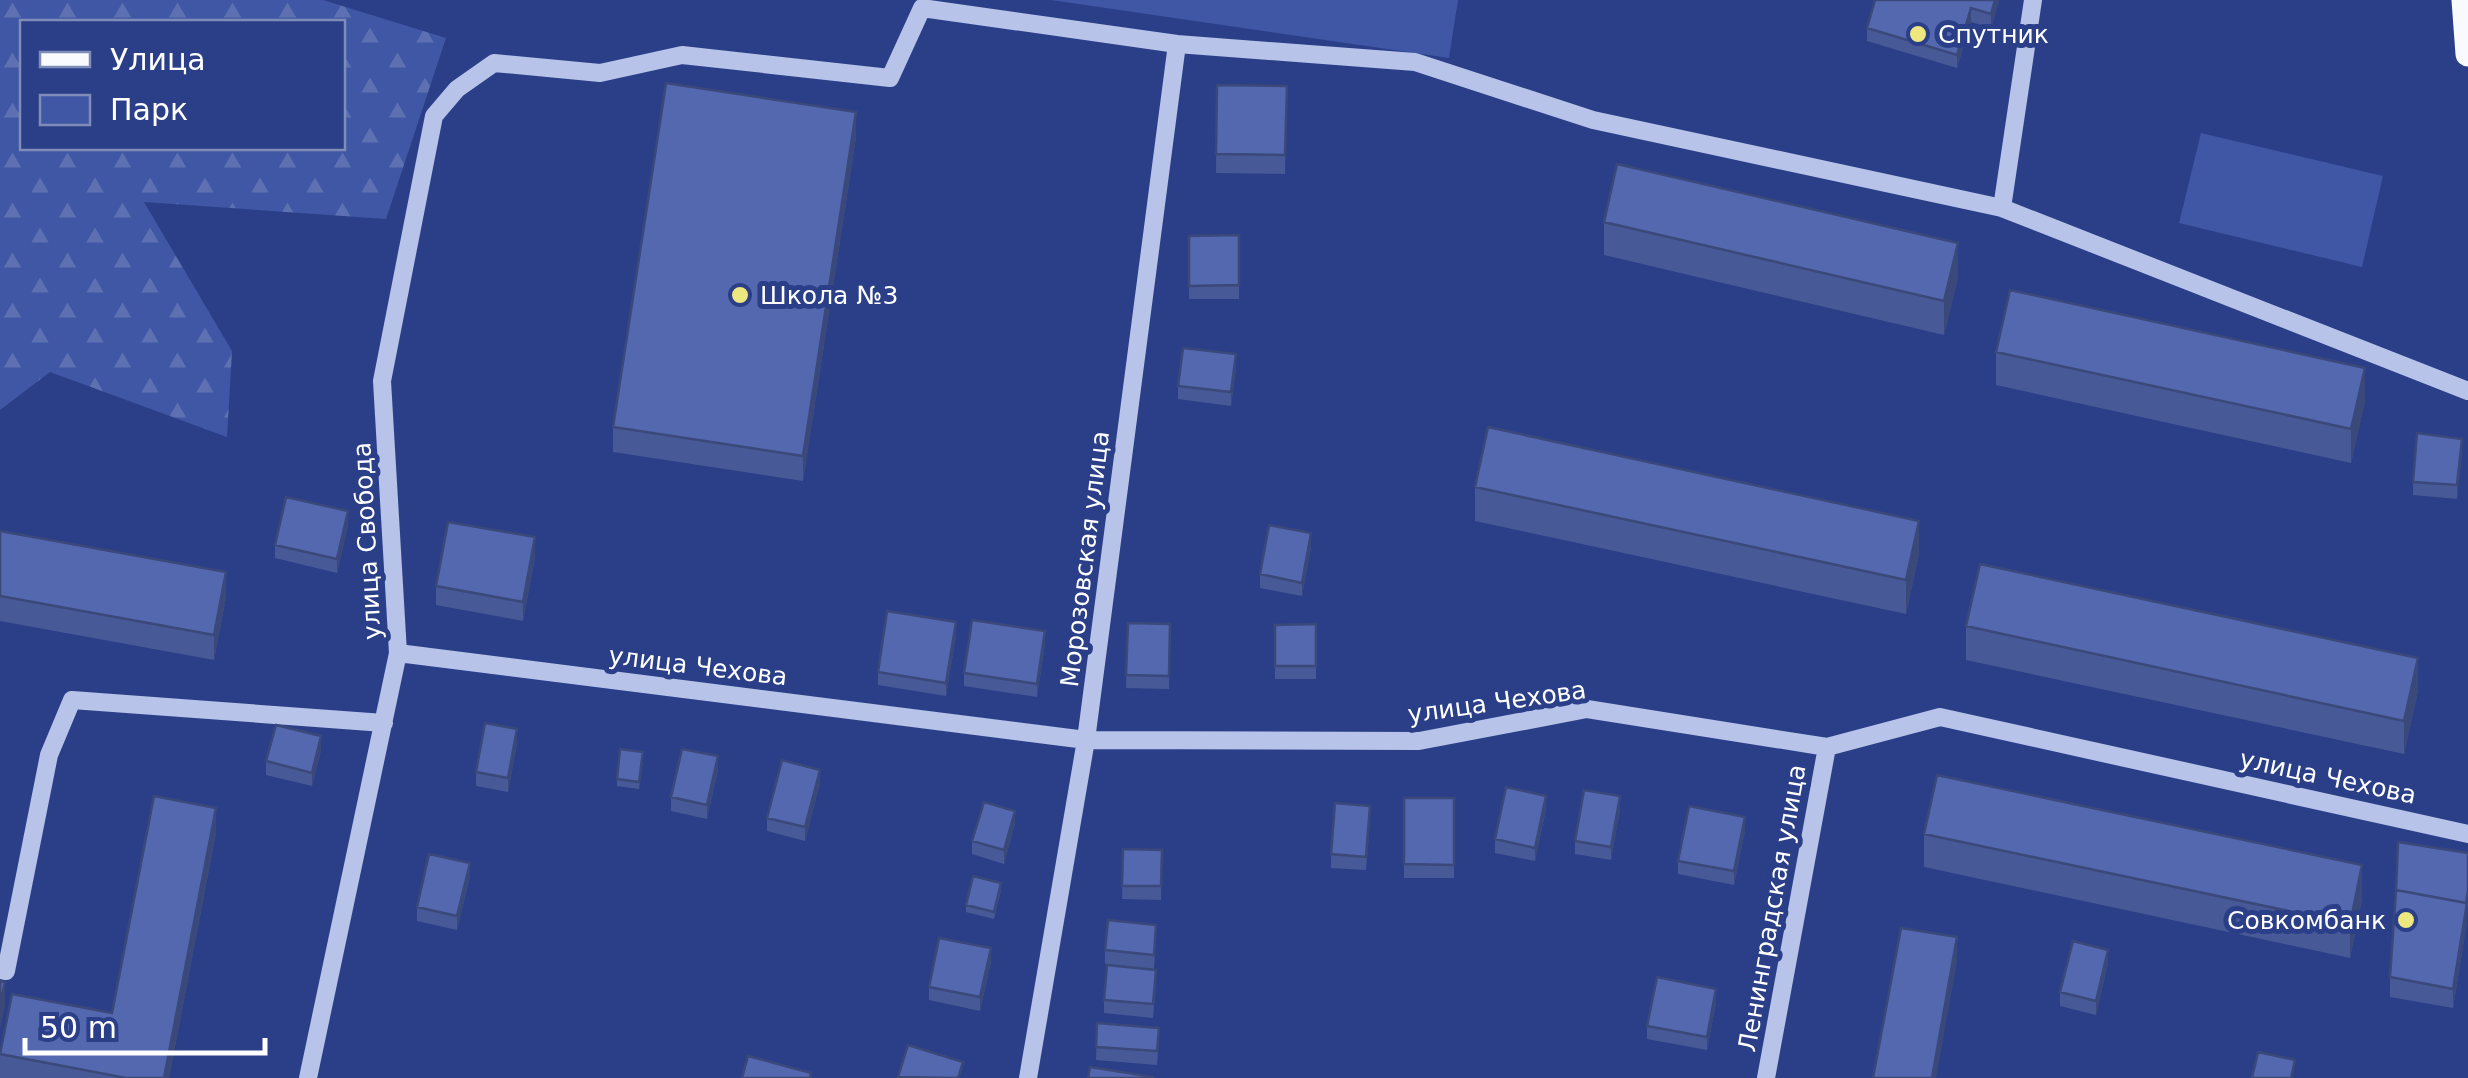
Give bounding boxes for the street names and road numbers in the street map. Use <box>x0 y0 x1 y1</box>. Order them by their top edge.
street label: Морозовская улица <box>1055 429 1115 689</box>
street label: улица Свобода <box>347 441 387 641</box>
street label: улица Чехова <box>607 641 789 691</box>
street label: улица Чехова <box>1406 675 1588 729</box>
street label: улица Чехова <box>2237 744 2419 810</box>
street label: Ленинградская улица <box>1732 762 1812 1054</box>

